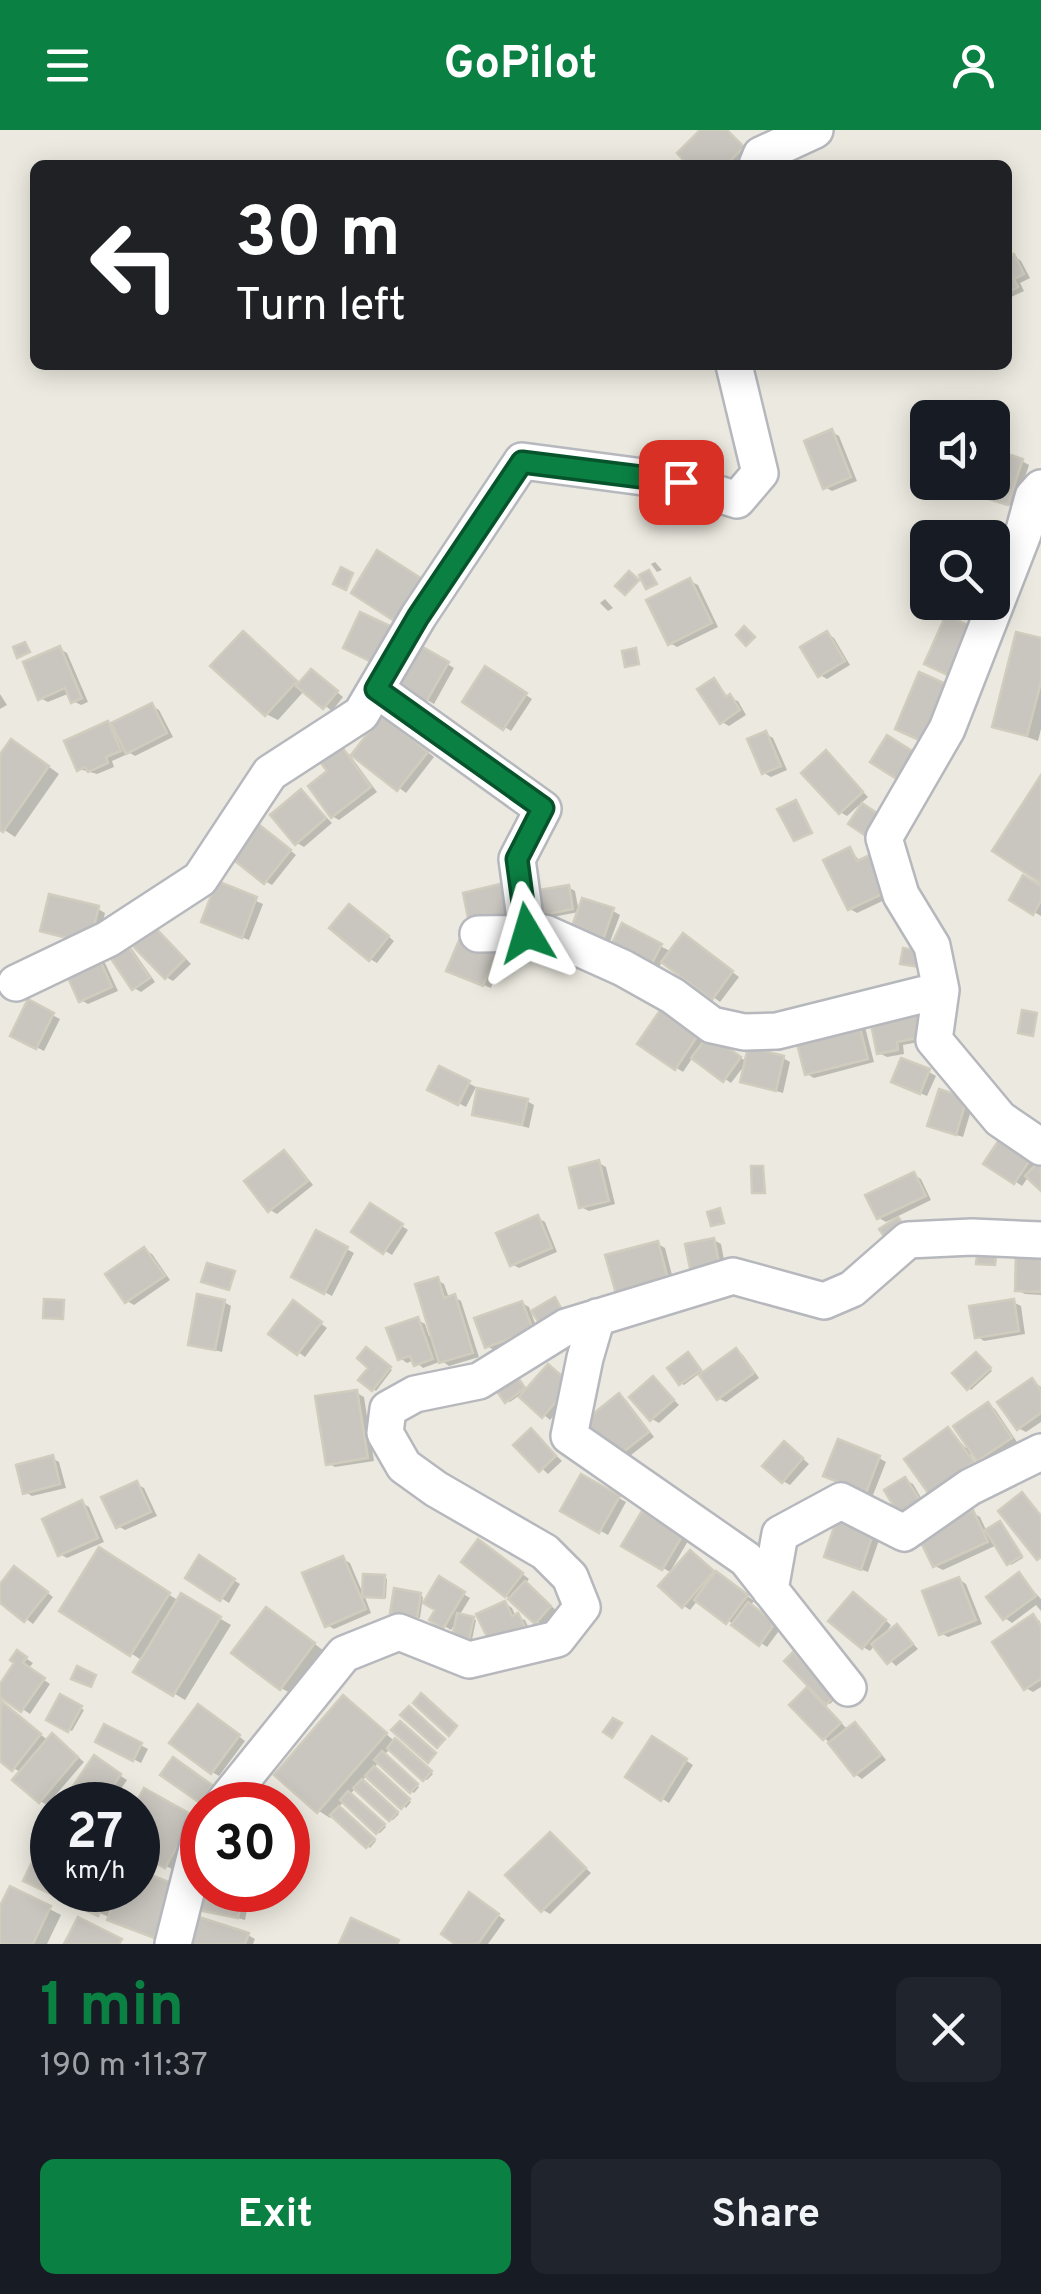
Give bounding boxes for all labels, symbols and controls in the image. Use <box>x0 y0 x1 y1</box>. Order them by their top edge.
text: GoPilot <box>444 37 597 94</box>
icon: menu <box>40 38 95 93</box>
icon: person <box>946 38 1001 93</box>
text: 30 m <box>235 192 401 281</box>
icon: left <box>70 200 200 330</box>
text: Turn left <box>235 279 406 336</box>
map controls <box>910 400 1010 620</box>
button: sound <box>910 400 1010 500</box>
pin <box>639 440 724 525</box>
icon: arrive <box>654 455 709 510</box>
button: search <box>910 520 1010 620</box>
position arrow <box>475 881 579 985</box>
speed limit sign: 30 <box>180 1782 310 1912</box>
text: 27 <box>67 1803 123 1866</box>
text: km/h <box>65 1856 125 1888</box>
text: 1 min <box>40 1971 184 2047</box>
button: close <box>896 1977 1001 2082</box>
text: 190 m · 11:37 <box>40 2047 208 2087</box>
button: Exit <box>40 2159 511 2274</box>
button: Share <box>531 2159 1001 2274</box>

